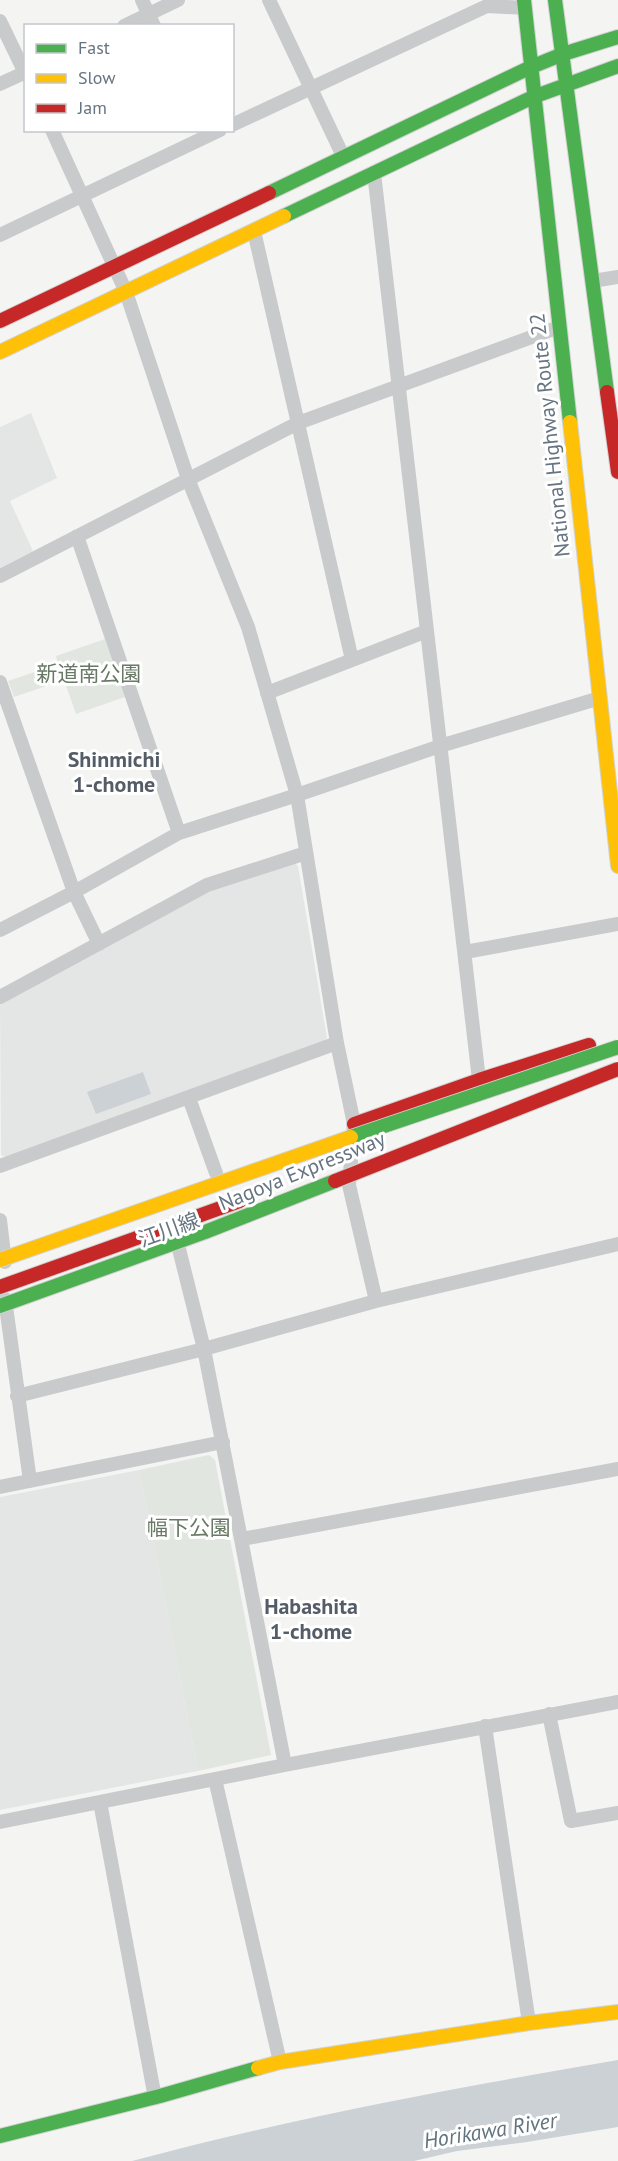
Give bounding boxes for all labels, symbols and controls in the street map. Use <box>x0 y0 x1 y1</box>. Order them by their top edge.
legend <box>24 24 234 132</box>
text: Fast <box>78 36 110 59</box>
text: Slow <box>78 66 116 89</box>
text: Jam <box>77 96 107 119</box>
street label: National Highway Route 22 <box>523 312 576 558</box>
park label: 新道南公園 <box>37 660 142 687</box>
district label: Shinmichi 1-chome <box>68 745 160 798</box>
street label: Nagoya Expressway <box>215 1125 389 1216</box>
street label: 江川線 <box>135 1206 203 1253</box>
park label: 幅下公園 <box>147 1514 231 1541</box>
district label: Habashita 1-chome <box>264 1592 358 1645</box>
water label: Horikawa River <box>422 2105 560 2154</box>

